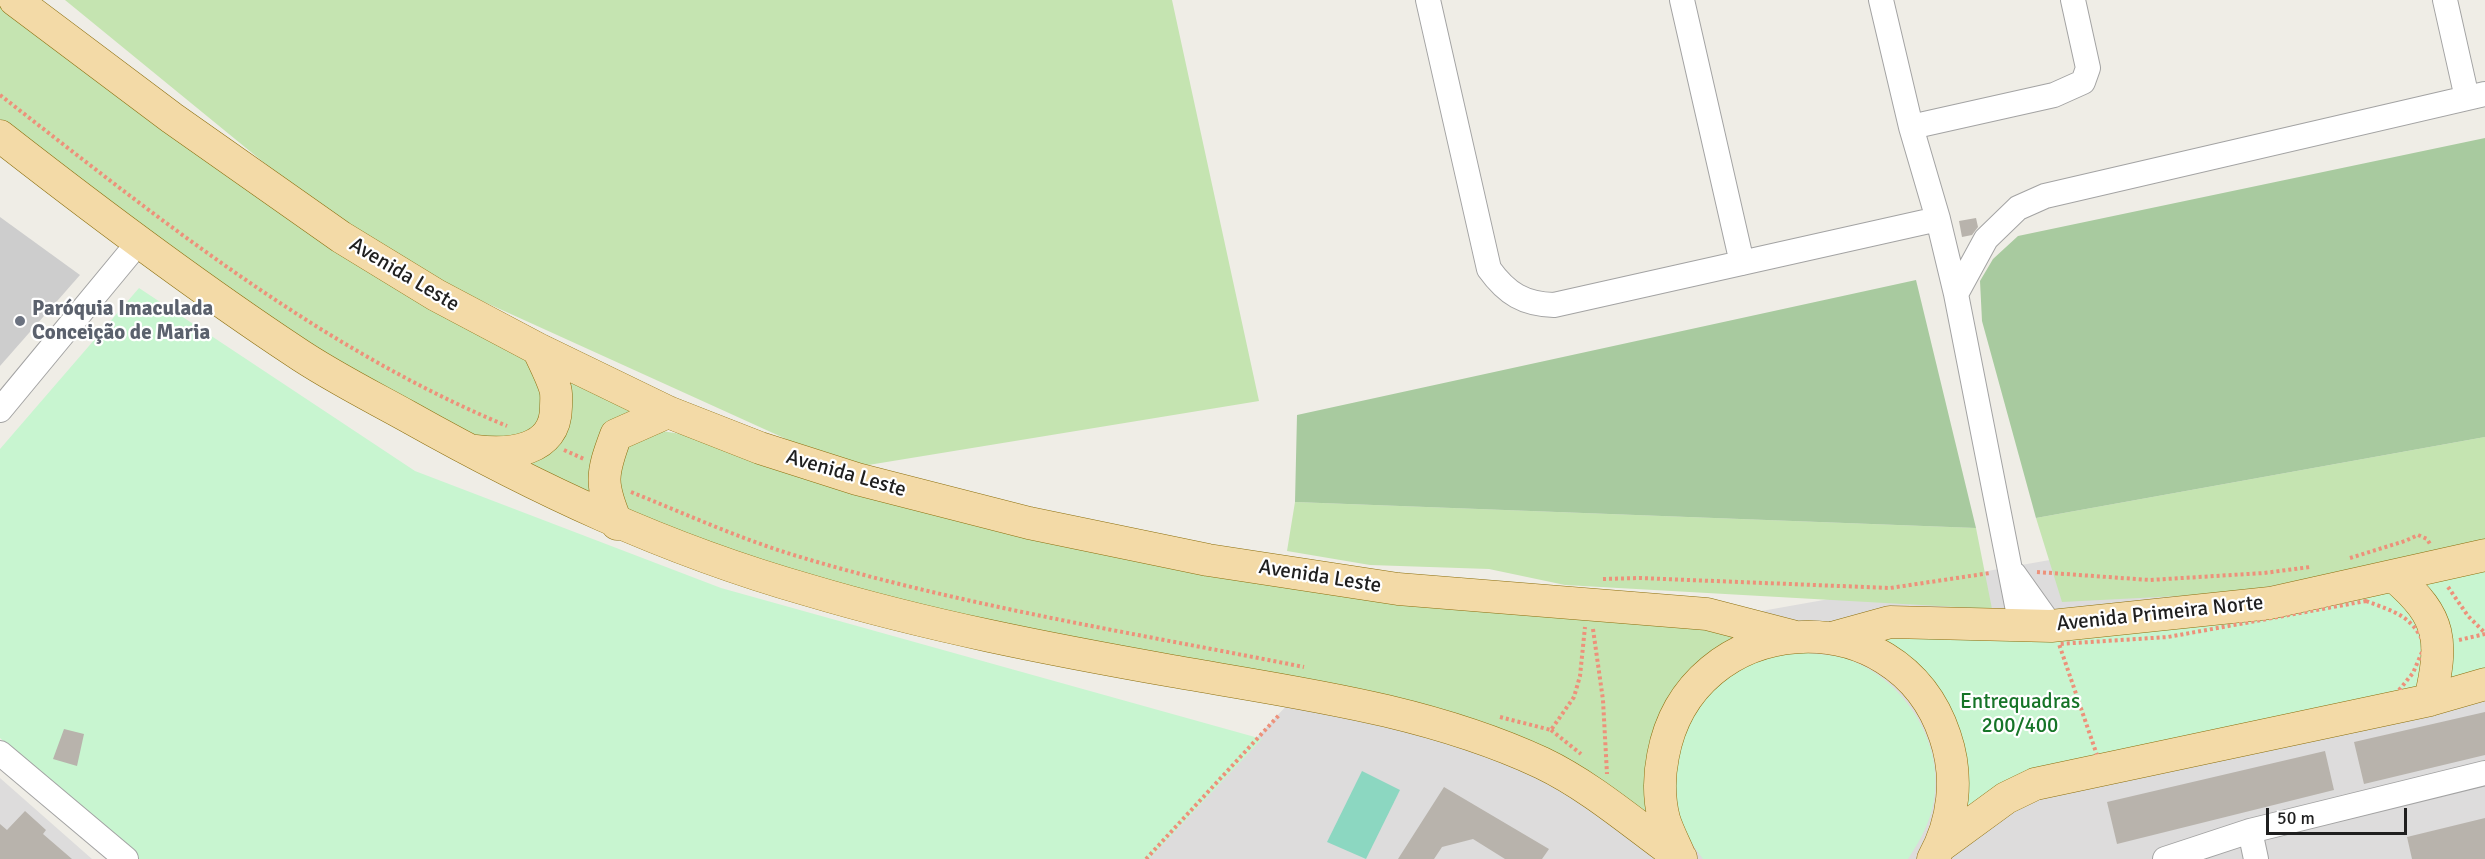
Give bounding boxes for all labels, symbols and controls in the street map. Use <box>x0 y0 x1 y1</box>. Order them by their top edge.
street label: Avenida Leste <box>345 232 463 318</box>
place label: Paróquia Imaculada Conceição de Maria <box>32 296 213 346</box>
marker: Paróquia Imaculada Conceição de Maria <box>13 314 27 328</box>
street label: Avenida Leste <box>783 445 909 503</box>
street label: Avenida Leste <box>1257 555 1383 599</box>
street label: Avenida Primeira Norte <box>2055 591 2265 637</box>
park label: Entrequadras 200/400 <box>1960 689 2080 739</box>
scale bar <box>2269 796 2410 834</box>
text: 50 m <box>2277 807 2315 829</box>

